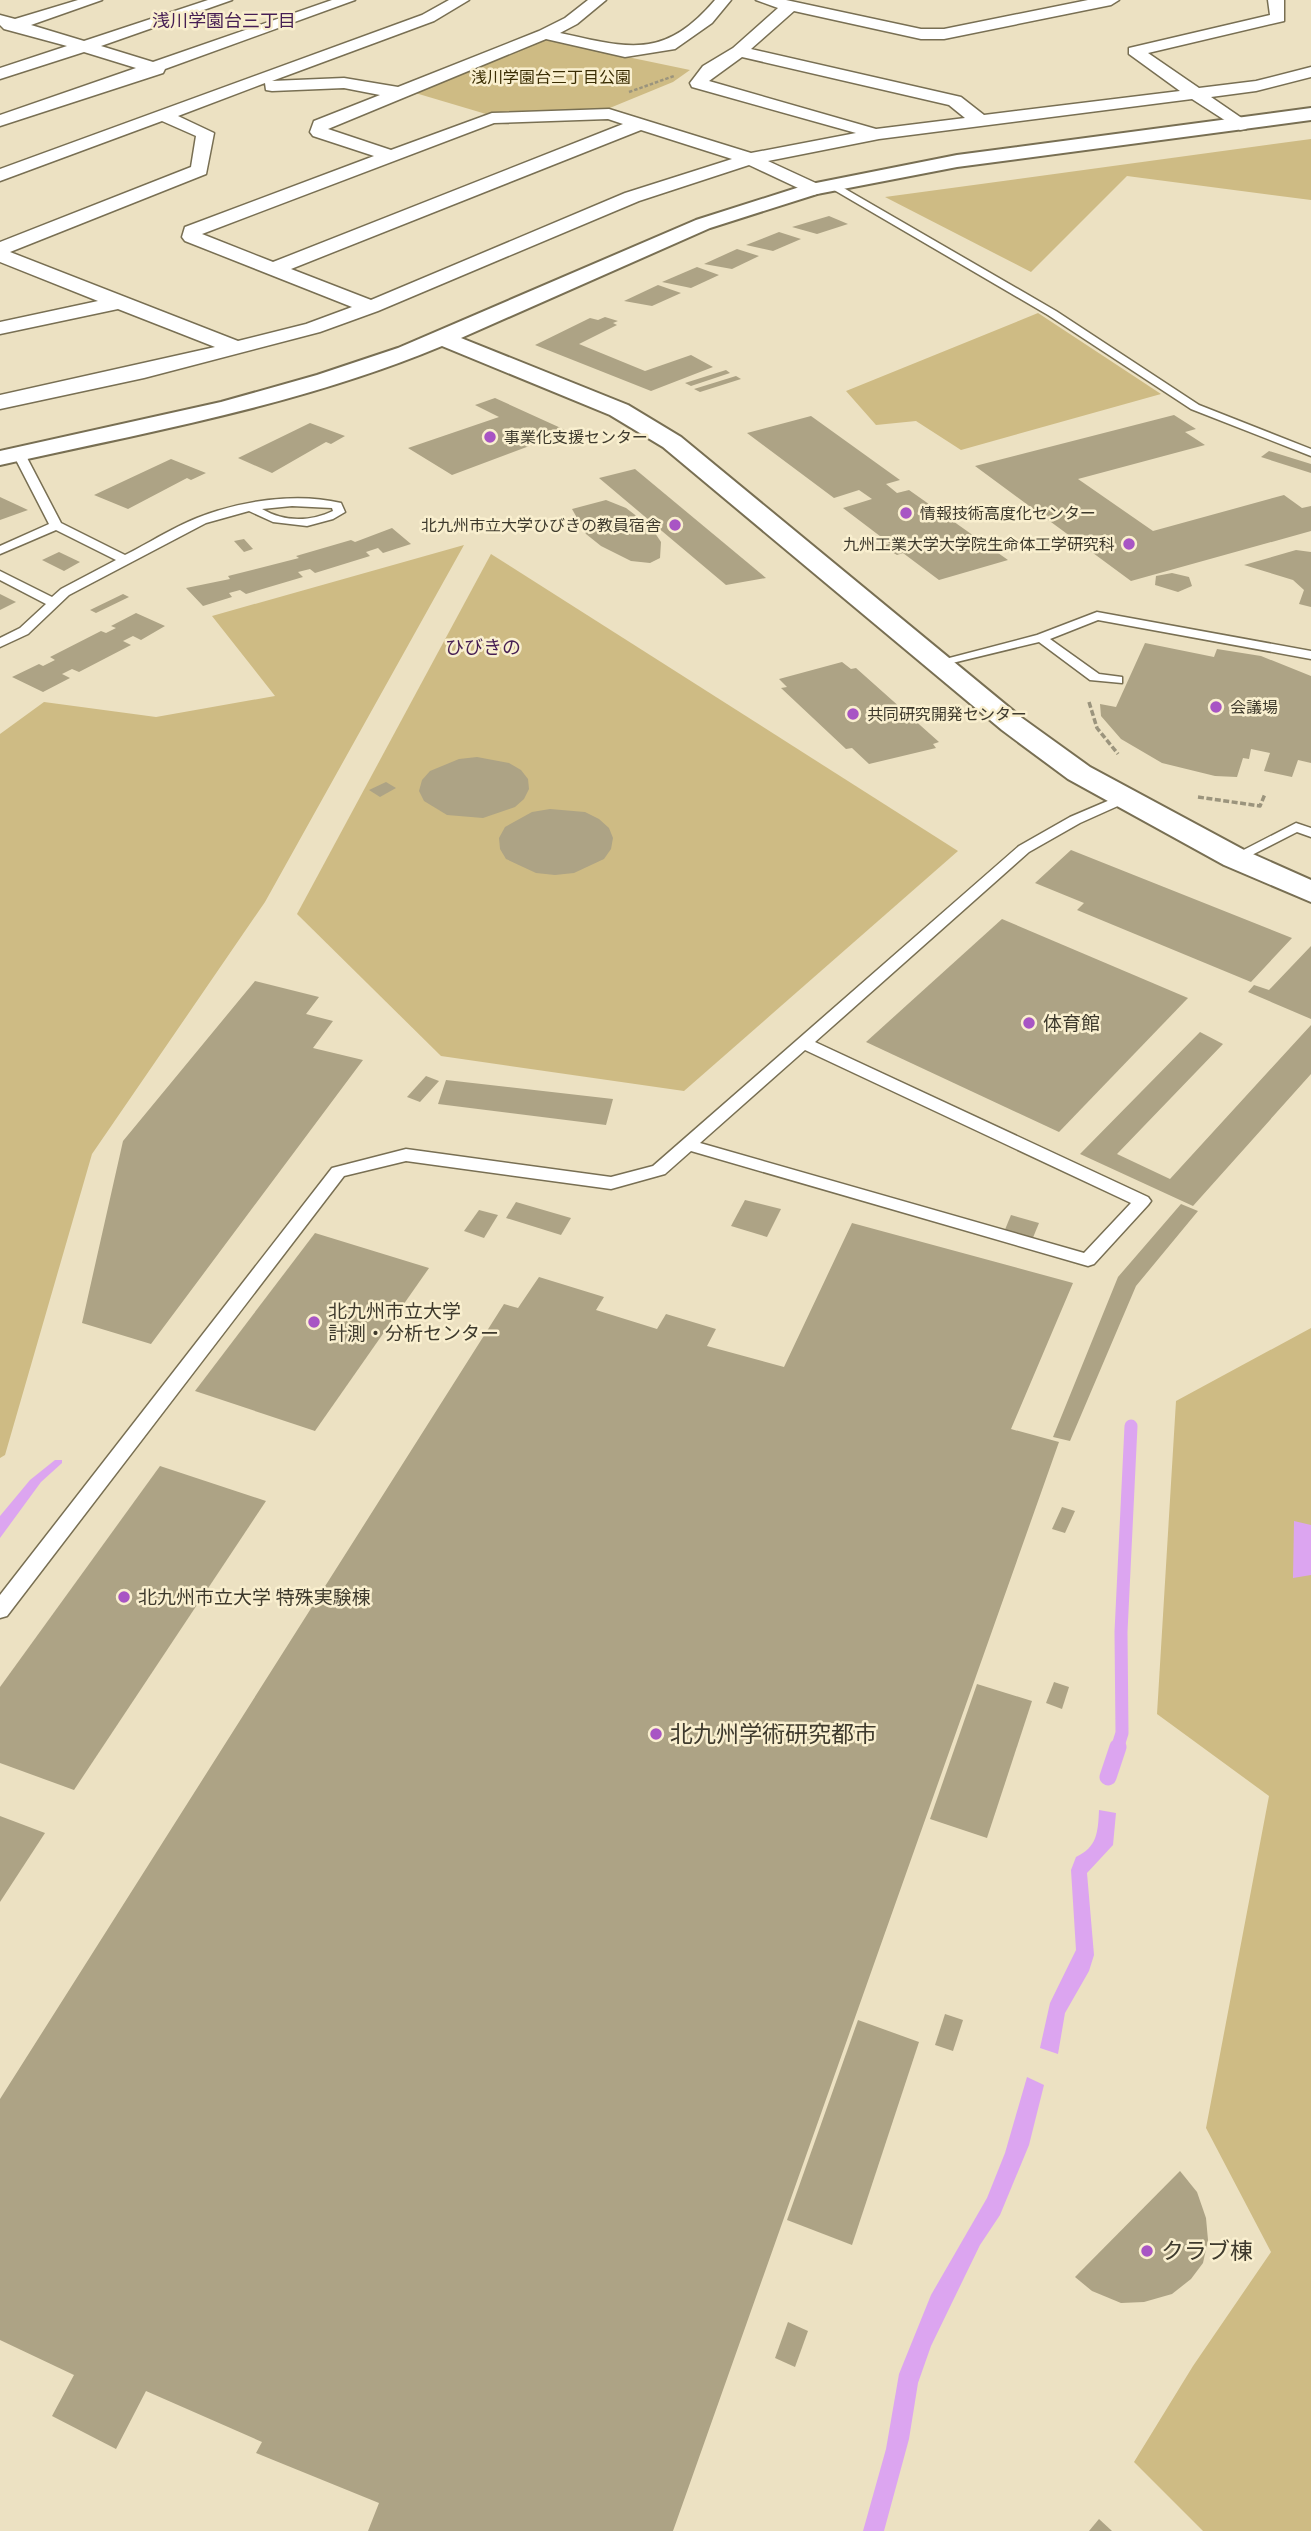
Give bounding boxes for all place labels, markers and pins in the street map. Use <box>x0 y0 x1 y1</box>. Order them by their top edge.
place label: 事業化支援センター <box>504 428 648 447</box>
marker: 事業化支援センター <box>482 429 498 445</box>
place label: 情報技術高度化センター <box>920 504 1096 523</box>
marker: 情報技術高度化センター <box>898 505 914 521</box>
place label: 北九州市立大学ひびきの教員宿舎 <box>421 516 661 535</box>
marker: 北九州市立大学ひびきの教員宿舎 <box>667 517 683 533</box>
place label: 九州工業大学大学院生命体工学研究科 <box>843 535 1115 554</box>
marker: 九州工業大学大学院生命体工学研究科 <box>1121 536 1137 552</box>
place label: 会議場 <box>1230 698 1278 717</box>
marker: 会議場 <box>1208 699 1224 715</box>
place label: 共同研究開発センター <box>867 705 1027 724</box>
marker: 共同研究開発センター <box>845 706 861 722</box>
place label: 体育館 <box>1043 1012 1100 1035</box>
marker: 体育館 <box>1021 1015 1037 1031</box>
place label: 北九州市立大学 計測・分析センター <box>328 1300 499 1345</box>
marker: 北九州市立大学 計測・分析センター <box>306 1314 322 1330</box>
place label: 北九州市立大学 特殊実験棟 <box>138 1586 371 1609</box>
marker: 北九州市立大学 特殊実験棟 <box>116 1589 132 1605</box>
place label: 北九州学術研究都市 <box>670 1720 877 1748</box>
marker: 北九州学術研究都市 <box>648 1726 664 1742</box>
place label: クラブ棟 <box>1161 2237 1253 2265</box>
marker: クラブ棟 <box>1139 2243 1155 2259</box>

